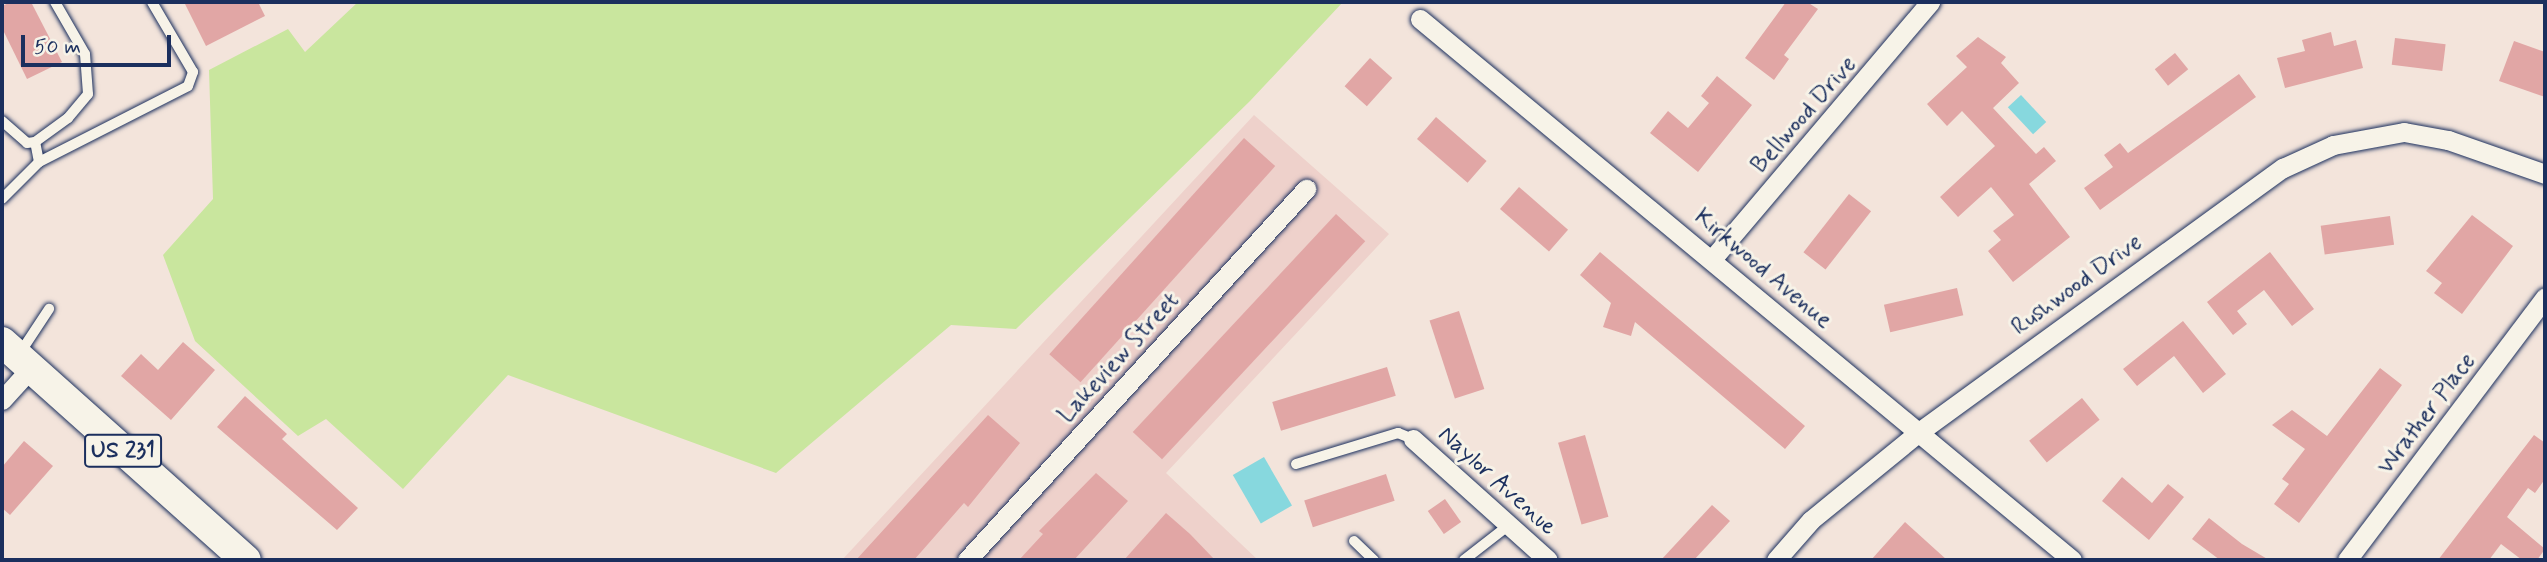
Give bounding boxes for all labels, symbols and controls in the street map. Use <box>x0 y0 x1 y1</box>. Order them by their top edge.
scale bar <box>24 21 175 65</box>
text: 50 m <box>34 33 81 61</box>
street label: Bellwood Drive <box>1746 51 1862 179</box>
street label: Kirkwood Avenue <box>1688 202 1838 336</box>
street label: Rushwood Drive <box>2007 229 2147 341</box>
street label: Lakeview Street <box>1051 285 1187 431</box>
street label: Wrather Place <box>2372 347 2482 481</box>
street label: Naylor Avenue <box>1433 421 1561 541</box>
road number: US 231 <box>83 432 163 471</box>

